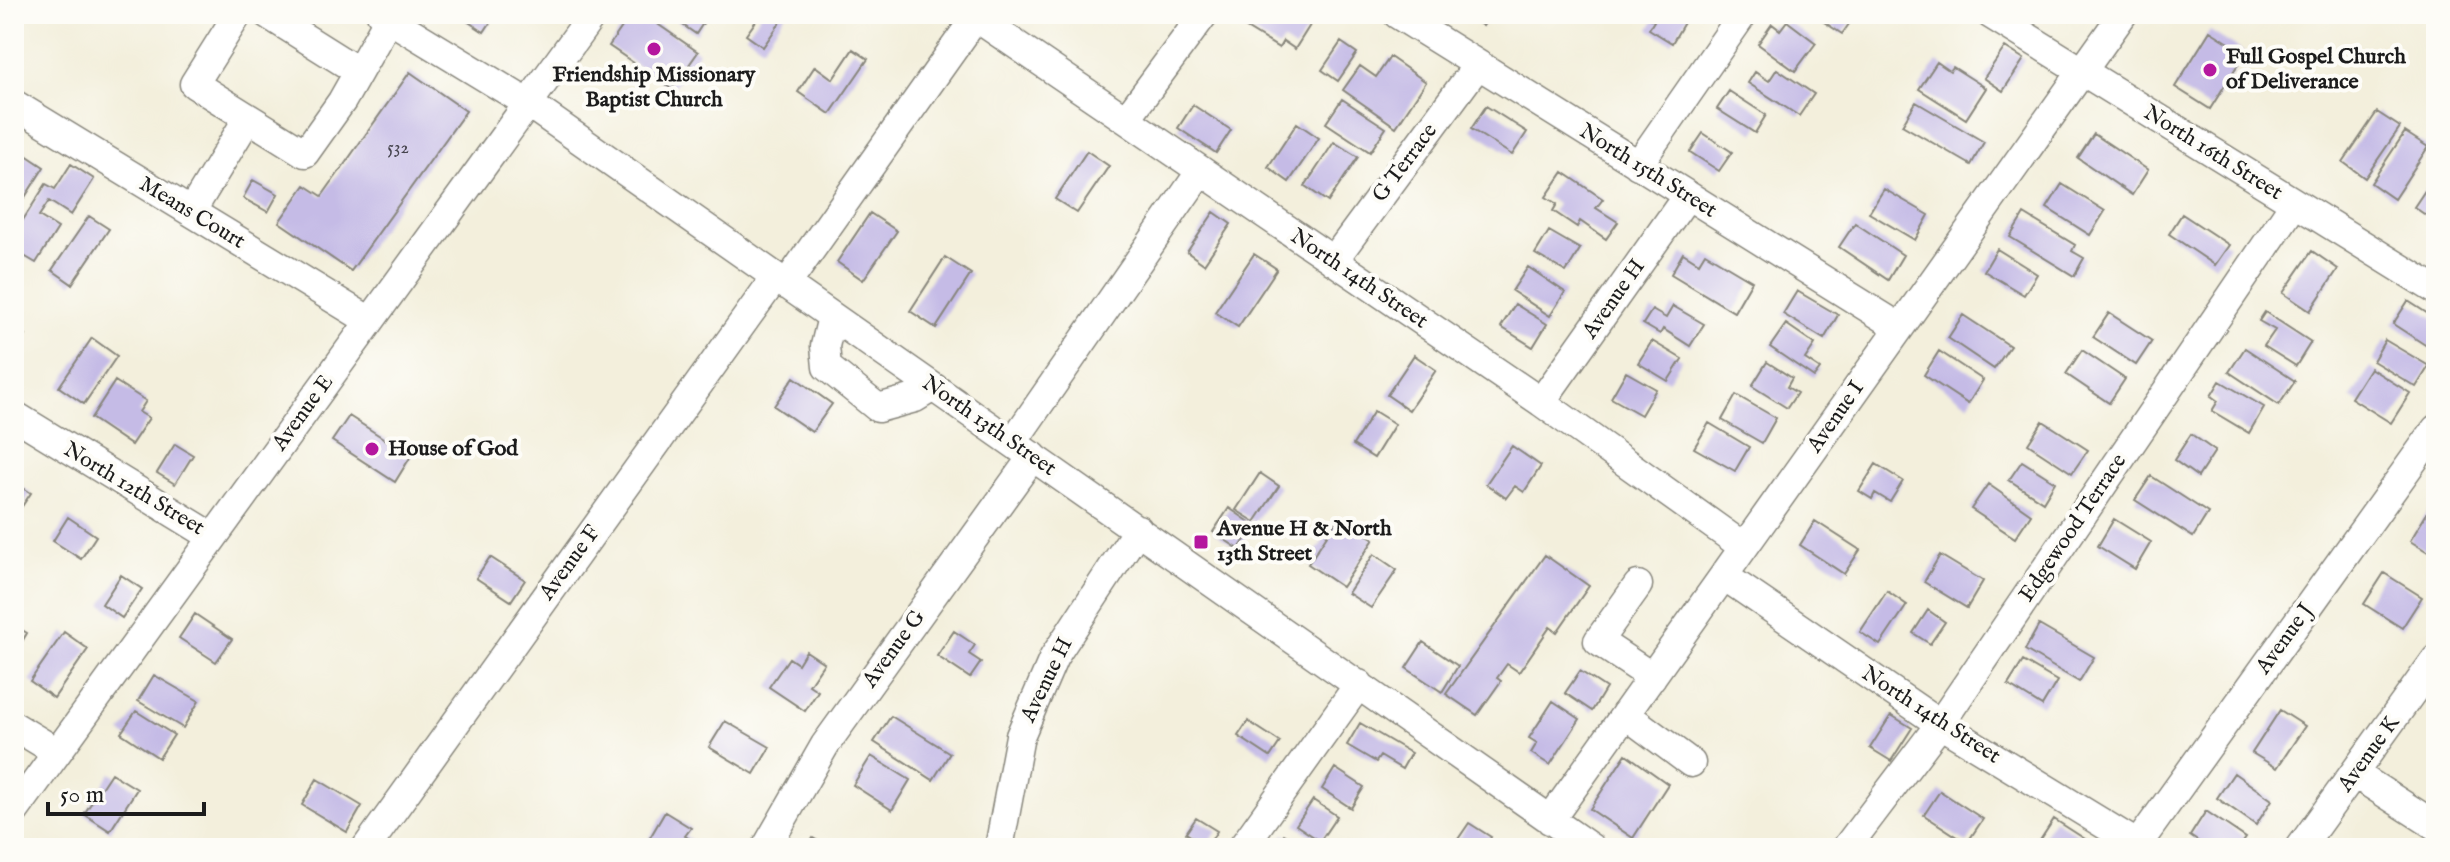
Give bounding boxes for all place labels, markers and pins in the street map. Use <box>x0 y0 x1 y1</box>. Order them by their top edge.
marker: Friendship Missionary Baptist Church <box>645 40 663 58</box>
place label: Full Gospel Church of Deliverance <box>2226 43 2406 96</box>
place label: Friendship Missionary Baptist Church <box>553 61 757 114</box>
marker: Full Gospel Church of Deliverance <box>2201 61 2219 79</box>
place label: House of God <box>388 435 519 463</box>
marker: House of God <box>363 440 381 458</box>
place label: Avenue H & North 13th Street <box>1216 515 1392 568</box>
marker: Avenue H & North 13th Street <box>1192 533 1210 551</box>

